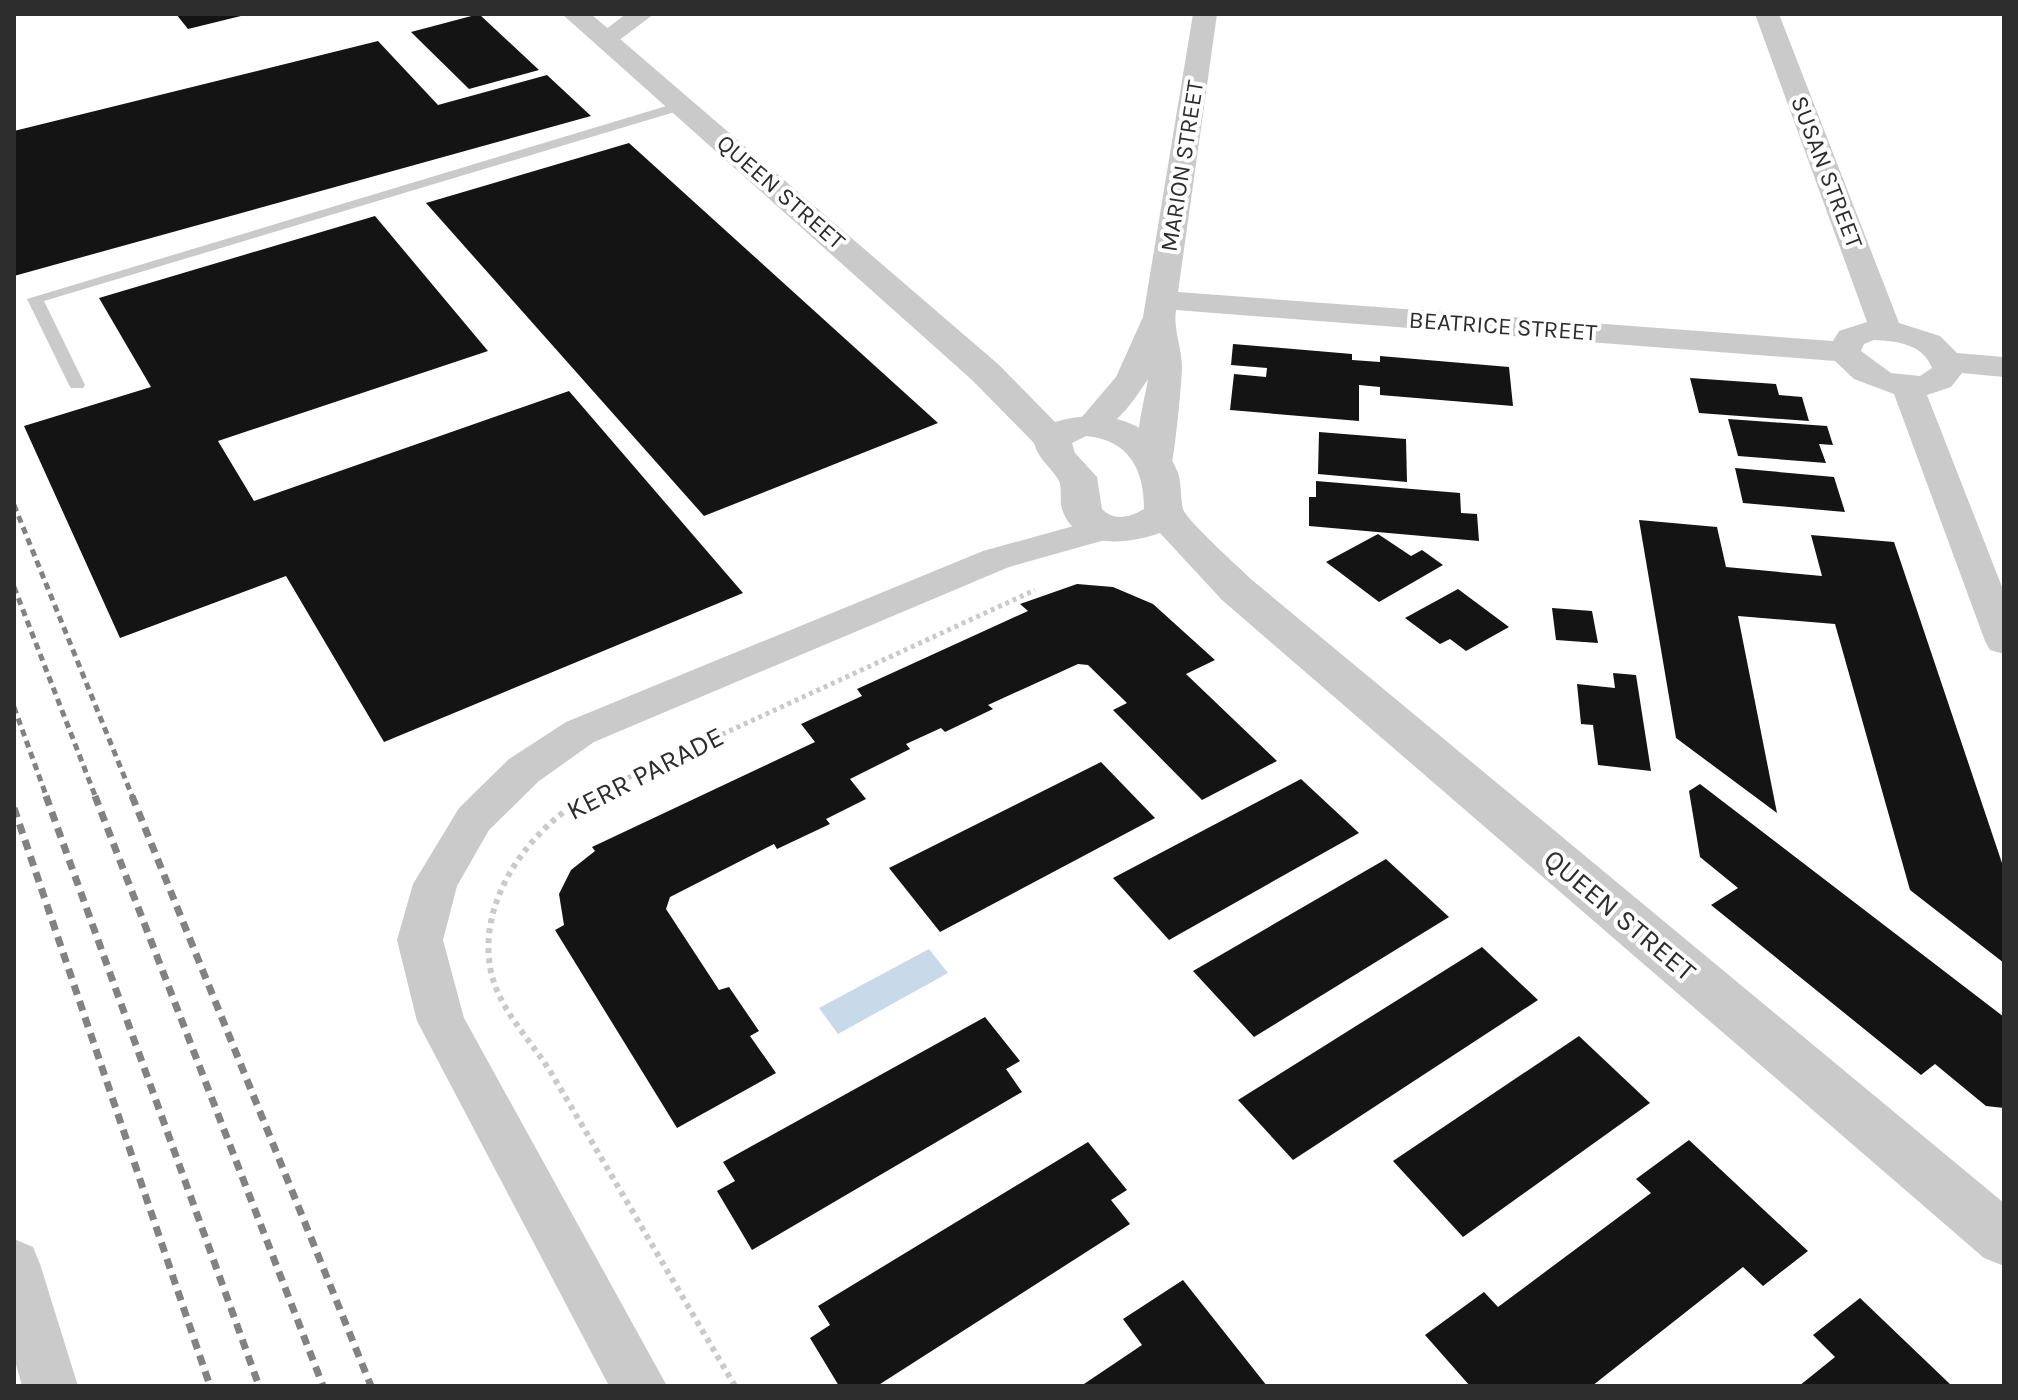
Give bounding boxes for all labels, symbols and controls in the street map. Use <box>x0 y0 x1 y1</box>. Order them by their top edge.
street label: MARION STREET <box>1155 78 1209 254</box>
street label: SUSAN STREET <box>1785 92 1869 252</box>
street label: QUEEN STREET <box>711 129 851 255</box>
street label: BEATRICE STREET <box>1408 305 1598 347</box>
street label: KERR PARADE <box>561 719 729 827</box>
street label: QUEEN STREET <box>1538 842 1702 988</box>

